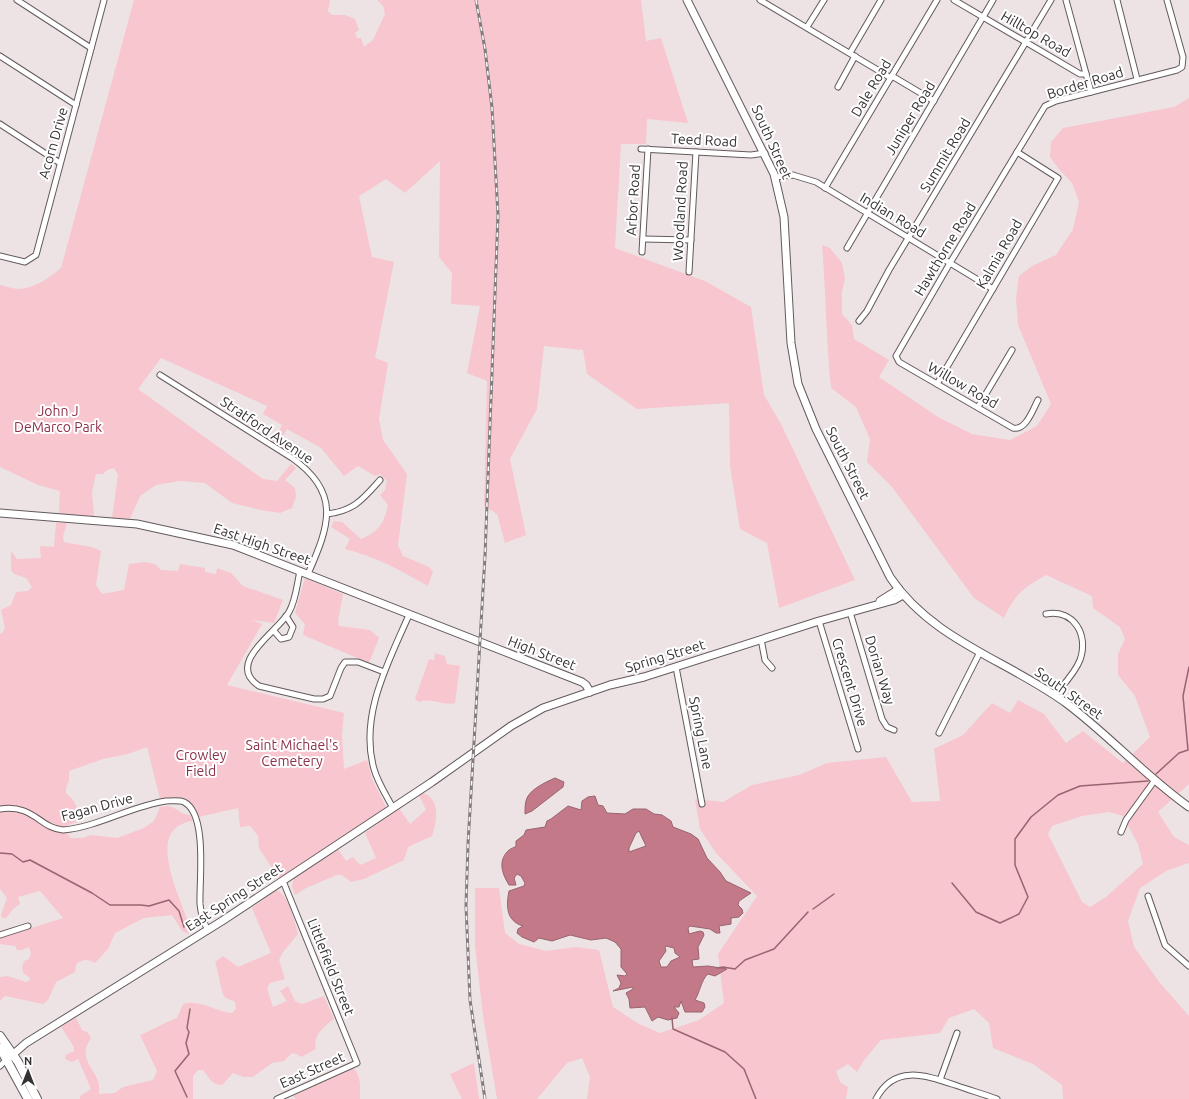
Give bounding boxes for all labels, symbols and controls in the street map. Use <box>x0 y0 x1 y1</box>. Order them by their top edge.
street label: Hilltop Road <box>998 8 1074 60</box>
street label: Dale Road <box>848 56 894 120</box>
street label: Border Road <box>1045 64 1125 102</box>
street label: Juniper Road <box>882 78 938 158</box>
street label: South Street <box>749 103 796 182</box>
street label: Acorn Drive <box>35 106 71 180</box>
street label: Summit Road <box>917 115 973 195</box>
street label: Teed Road <box>671 130 737 150</box>
street label: Woodland Road <box>669 161 691 261</box>
street label: Arbor Road <box>623 164 643 236</box>
street label: Indian Road <box>857 189 929 241</box>
street label: Hawthorne Road <box>911 199 979 299</box>
street label: Kalmia Road <box>973 216 1025 292</box>
street label: Willow Road <box>925 358 1001 412</box>
street label: Stratford Avenue <box>218 393 316 467</box>
park label: John J DeMarco Park <box>14 403 102 435</box>
street label: South Street <box>823 424 873 502</box>
street label: East High Street <box>211 520 313 568</box>
street label: High Street <box>506 633 579 673</box>
street label: Dorian Way <box>862 633 898 707</box>
street label: Spring Street <box>623 636 707 676</box>
street label: Crescent Drive <box>829 636 871 728</box>
street label: South Street <box>1032 664 1106 723</box>
street label: Spring Lane <box>686 695 716 771</box>
park label: Saint Michael's Cemetery <box>246 737 338 769</box>
park label: Crowley Field <box>175 747 227 779</box>
street label: Fagan Drive <box>59 790 135 824</box>
street label: East Spring Street <box>183 859 286 934</box>
street label: Littlefield Street <box>304 916 358 1018</box>
street label: East Street <box>277 1048 347 1091</box>
north arrow <box>8 1051 48 1091</box>
text: N <box>24 1055 32 1067</box>

